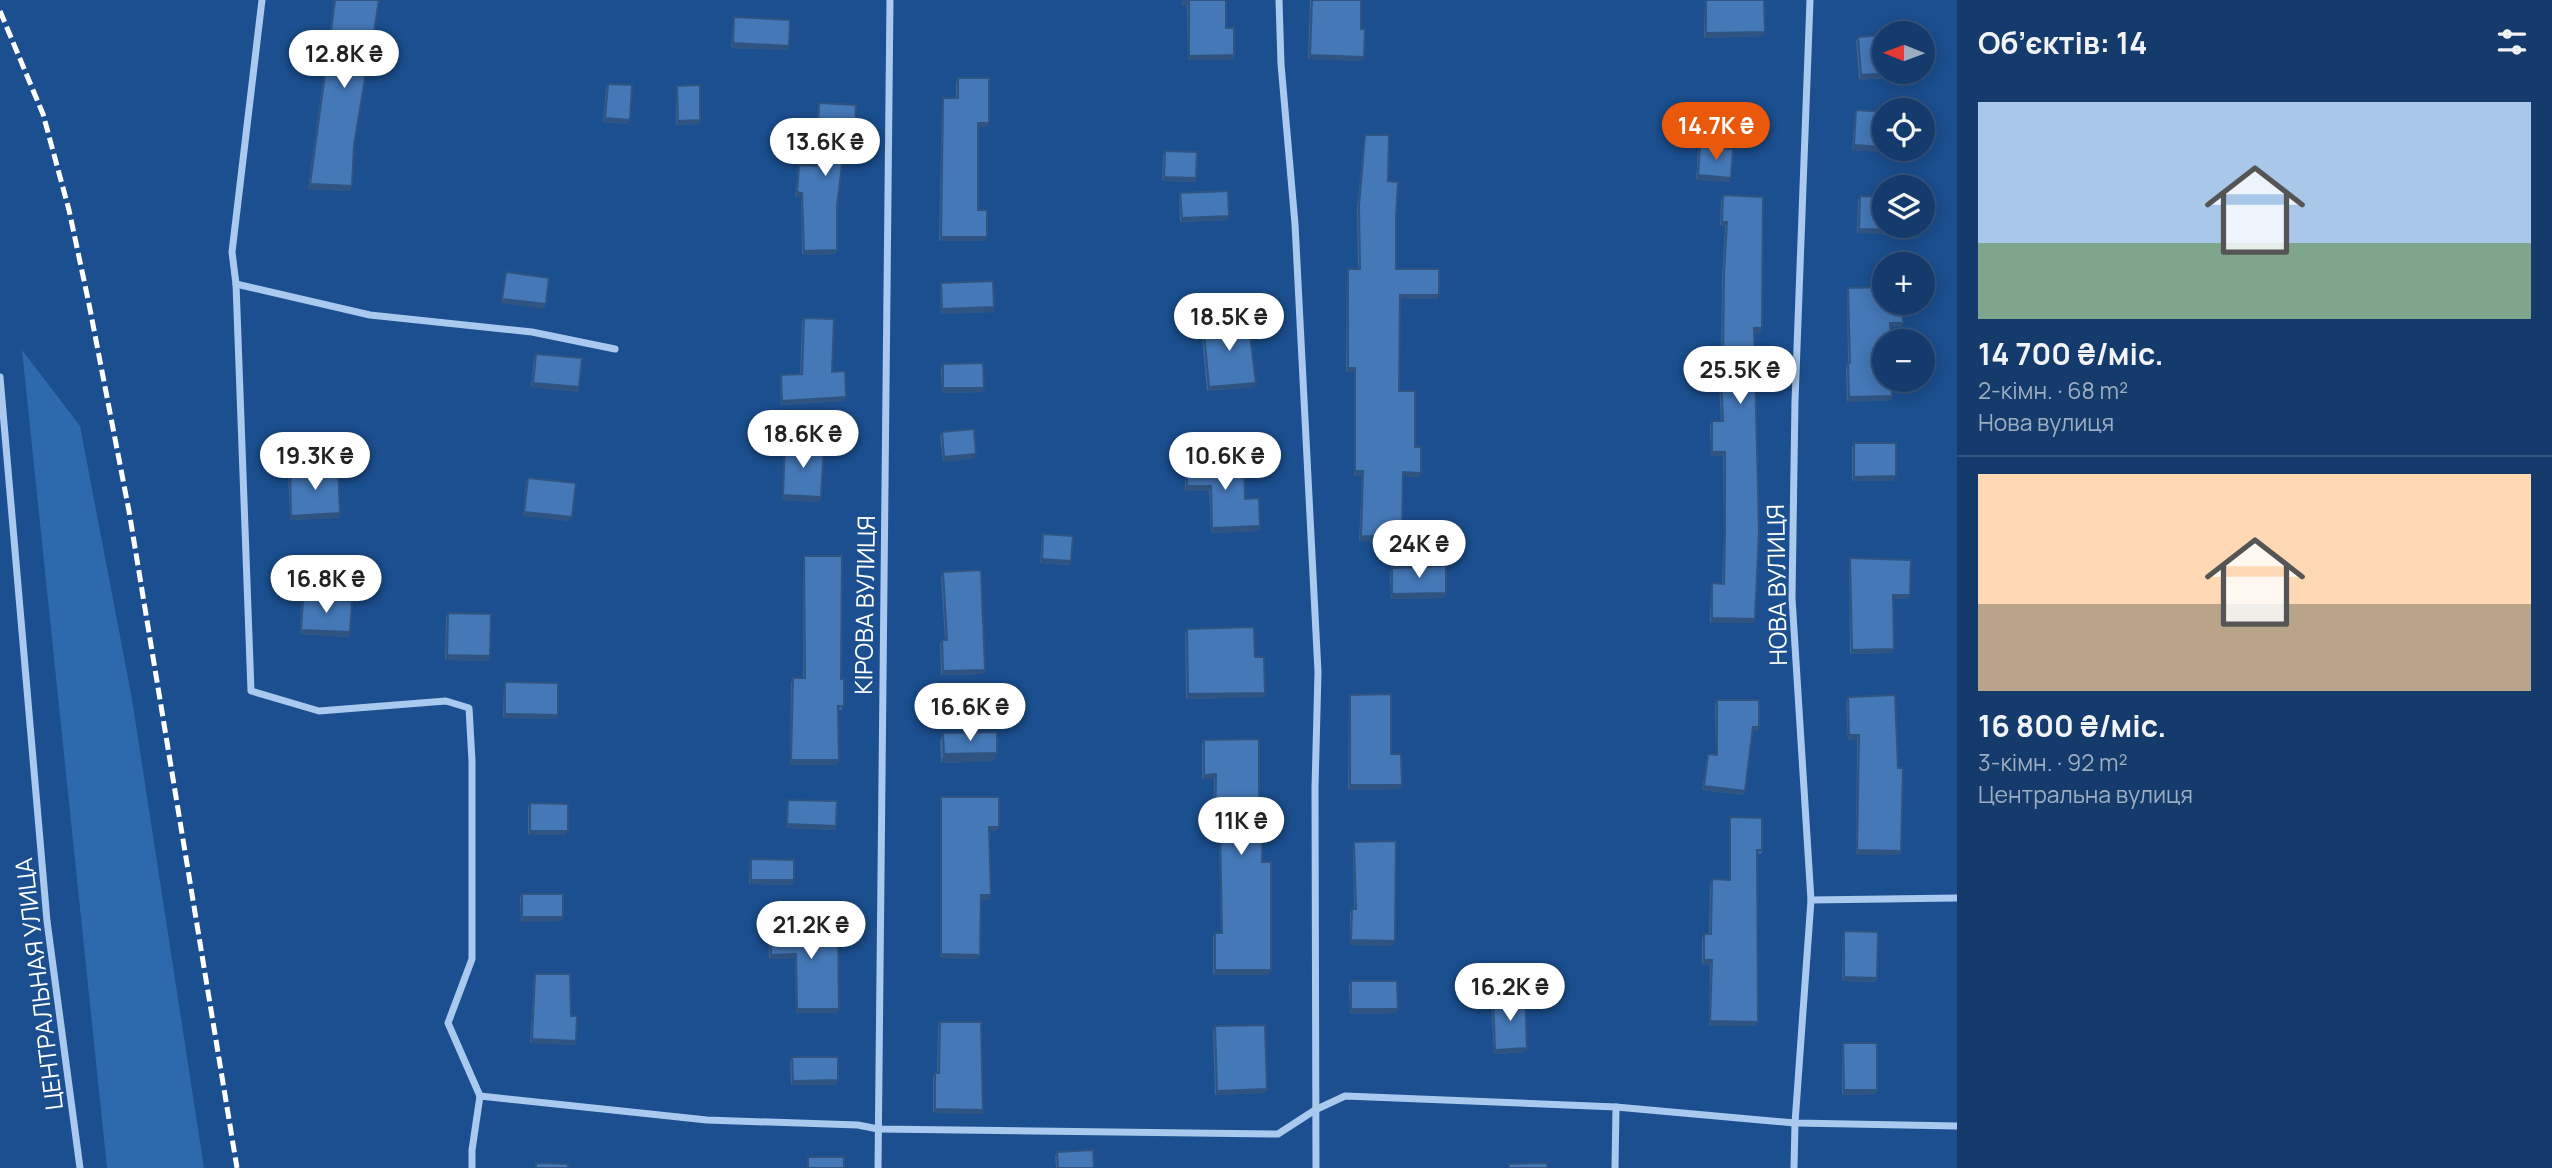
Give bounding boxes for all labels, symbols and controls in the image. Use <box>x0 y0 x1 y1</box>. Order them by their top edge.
north arrow <box>1872 21 1936 84</box>
map controls <box>1872 21 1935 392</box>
text: Об’єктів: 14 <box>1978 22 2147 63</box>
icon: filters <box>2493 23 2531 61</box>
pin: 12.8K ₴ <box>279 31 409 90</box>
text: 12.8K ₴ <box>305 37 383 69</box>
button: locate <box>1872 98 1935 161</box>
pin: 14.7K ₴ <box>1651 102 1781 162</box>
text: 14.7K ₴ <box>1678 109 1754 141</box>
pin: 13.6K ₴ <box>760 118 890 178</box>
text: 13.6K ₴ <box>786 125 864 157</box>
icon: home <box>2192 147 2318 273</box>
button: layers <box>1872 175 1935 238</box>
button: + <box>1872 252 1935 315</box>
pin: 18.5K ₴ <box>1164 294 1294 353</box>
text: 18.5K ₴ <box>1190 300 1268 332</box>
button: − <box>1872 329 1935 392</box>
text: 14 700 ₴/міс. <box>1978 333 2164 374</box>
pin: 25.5K ₴ <box>1675 346 1805 406</box>
text: 25.5K ₴ <box>1699 353 1781 385</box>
text: 2-кімн. · 68 m² <box>1978 374 2128 406</box>
text: Нова вулиця <box>1978 406 2114 438</box>
pin: 18.6K ₴ <box>738 410 868 470</box>
text: 18.6K ₴ <box>764 417 842 449</box>
pin: 19.3K ₴ <box>250 433 380 492</box>
pin: 10.6K ₴ <box>1160 433 1290 492</box>
text: 19.3K ₴ <box>276 439 354 471</box>
text: 10.6K ₴ <box>1185 439 1265 471</box>
street label: НОВА ВУЛИЦЯ <box>1758 504 1794 666</box>
street label: КІРОВА ВУЛИЦЯ <box>846 515 882 695</box>
icon: home <box>2192 519 2318 645</box>
pin: 24K ₴ <box>1370 520 1468 580</box>
text: 24K ₴ <box>1389 527 1449 559</box>
pin: 16.8K ₴ <box>261 556 391 615</box>
text: 16.8K ₴ <box>287 562 365 594</box>
pin: 16.6K ₴ <box>905 684 1035 743</box>
text: 16.6K ₴ <box>930 690 1010 722</box>
text: 16 800 ₴/міс. <box>1978 705 2166 746</box>
text: 3-кімн. · 92 m² <box>1978 746 2128 778</box>
text: Центральна вулиця <box>1978 778 2193 810</box>
pin: 11K ₴ <box>1192 798 1290 857</box>
text: 11K ₴ <box>1214 804 1268 836</box>
street label: ЦЕНТРАЛЬНАЯ УЛИЦА <box>6 856 70 1112</box>
pin: 21.2K ₴ <box>746 902 876 961</box>
text: 21.2K ₴ <box>773 908 849 940</box>
pin: 16.2K ₴ <box>1445 964 1575 1023</box>
text: 16.2K ₴ <box>1471 970 1549 1002</box>

